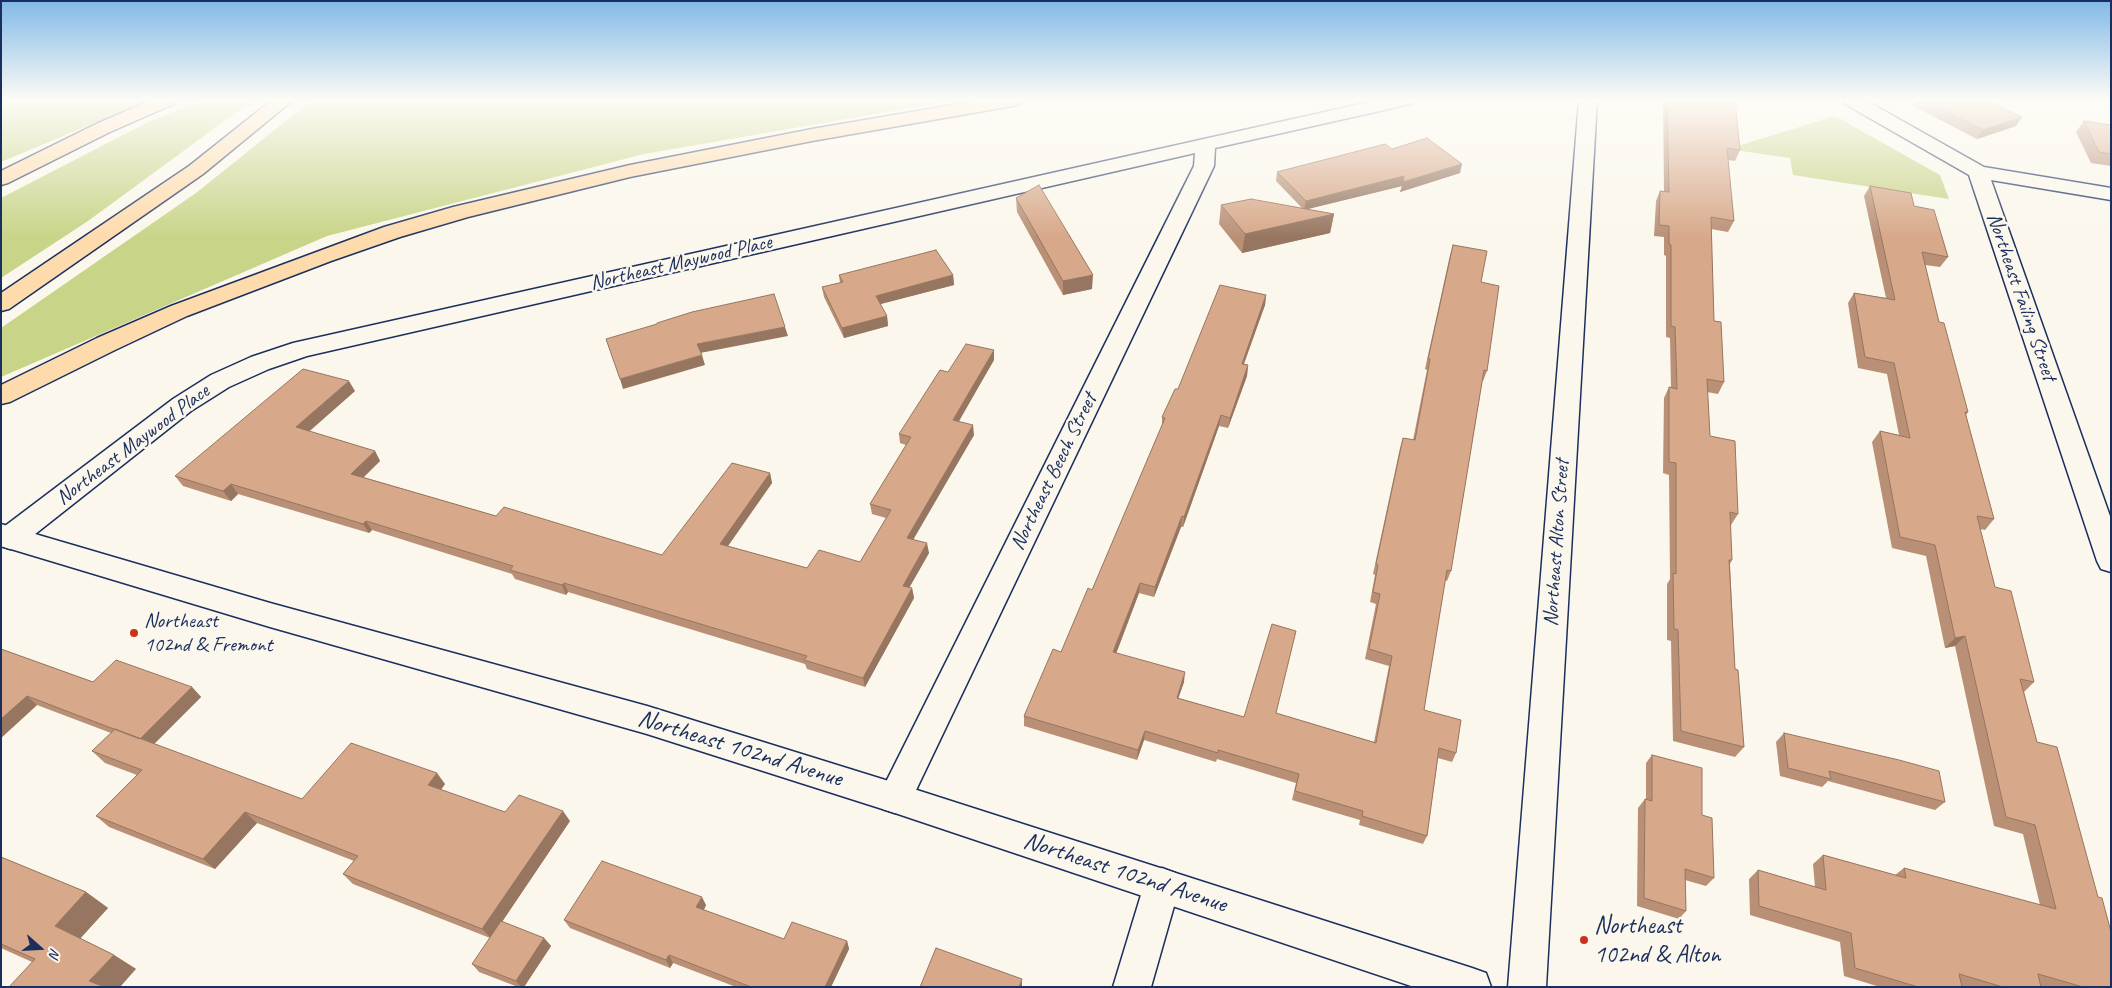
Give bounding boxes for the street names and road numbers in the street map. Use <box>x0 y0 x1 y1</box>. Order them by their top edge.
street label: Northeast Failing Street <box>1980 210 2062 384</box>
street label: Northeast Maywood Place <box>588 230 774 296</box>
street label: Northeast Maywood Place <box>51 379 215 511</box>
street label: Northeast Beech Street <box>1005 390 1103 554</box>
street label: Northeast Alton Street <box>1539 459 1575 627</box>
street label: Northeast 102nd Avenue <box>634 704 846 794</box>
street label: Northeast 102nd Avenue <box>1020 826 1230 920</box>

